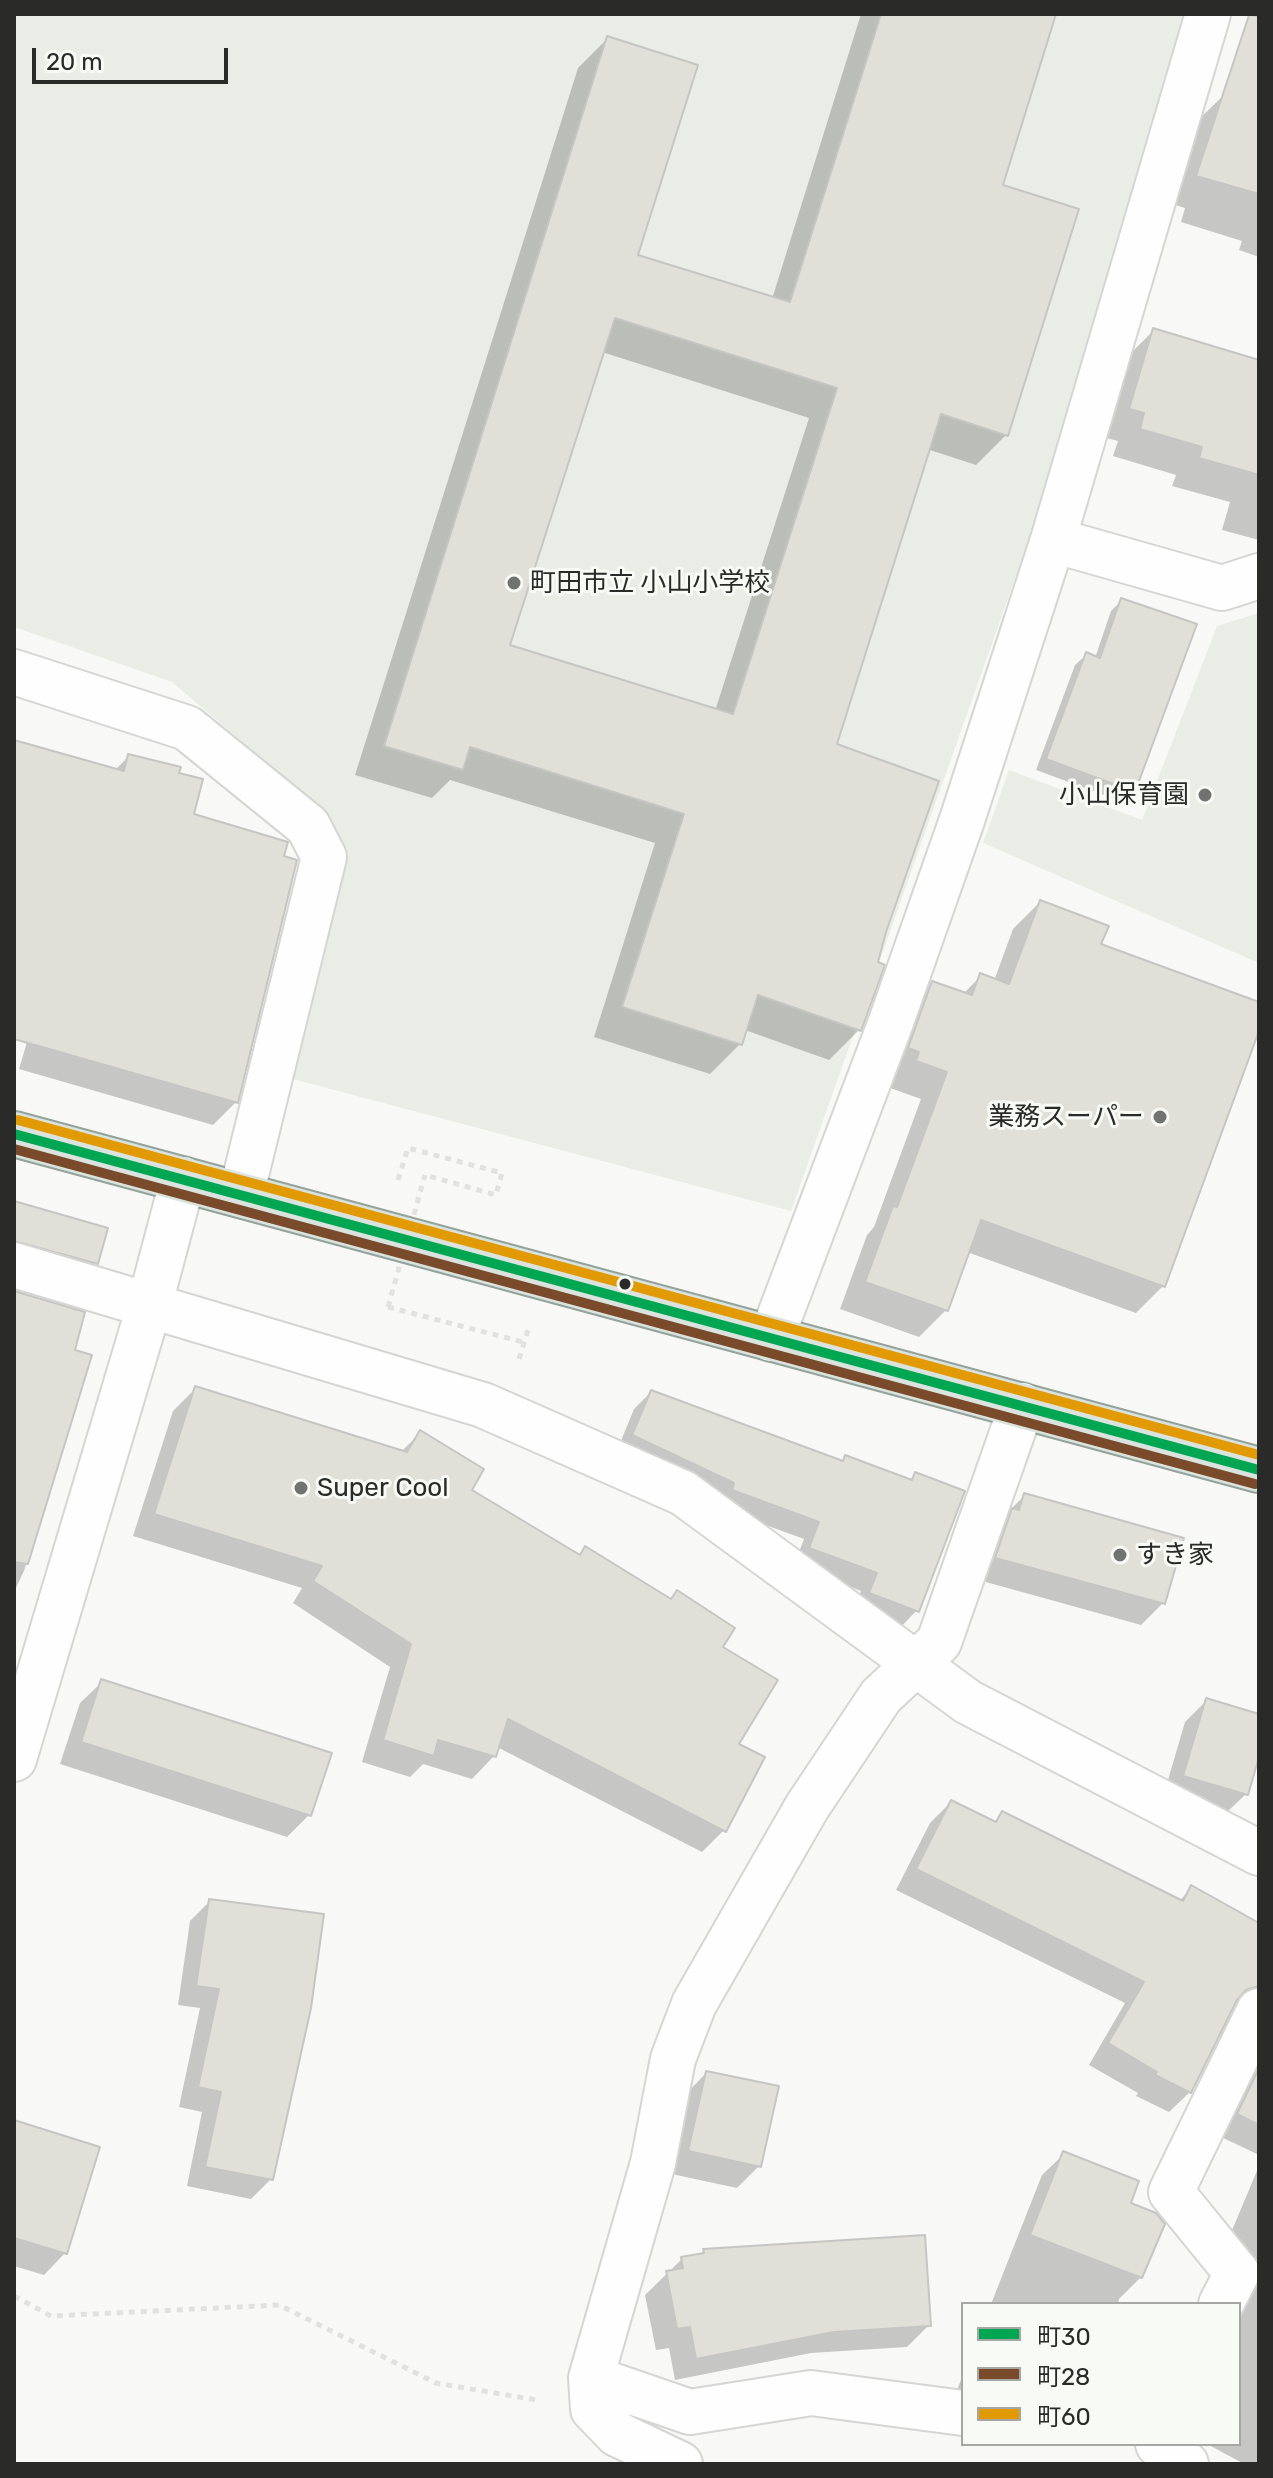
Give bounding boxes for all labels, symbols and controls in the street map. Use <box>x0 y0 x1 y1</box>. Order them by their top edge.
scale bar <box>36 32 232 82</box>
text: 20 m <box>46 48 103 76</box>
place label: 町田市立 小山小学校 <box>530 567 770 599</box>
marker: 町田市立 小山小学校 <box>505 574 523 592</box>
place label: 小山保育園 <box>1059 779 1189 811</box>
marker: 小山保育園 <box>1196 786 1214 804</box>
place label: 業務スーパー <box>988 1101 1144 1133</box>
marker: 業務スーパー <box>1151 1108 1169 1126</box>
unlabelled marker <box>617 1276 633 1292</box>
place label: Super Cool <box>317 1472 449 1504</box>
marker: Super Cool <box>292 1479 310 1497</box>
place label: すき家 <box>1136 1539 1214 1571</box>
marker: すき家 <box>1111 1546 1129 1564</box>
legend <box>961 2302 1241 2446</box>
text: 町30 <box>1037 2323 1091 2351</box>
text: 町28 <box>1037 2363 1090 2391</box>
text: 町60 <box>1037 2403 1091 2431</box>

